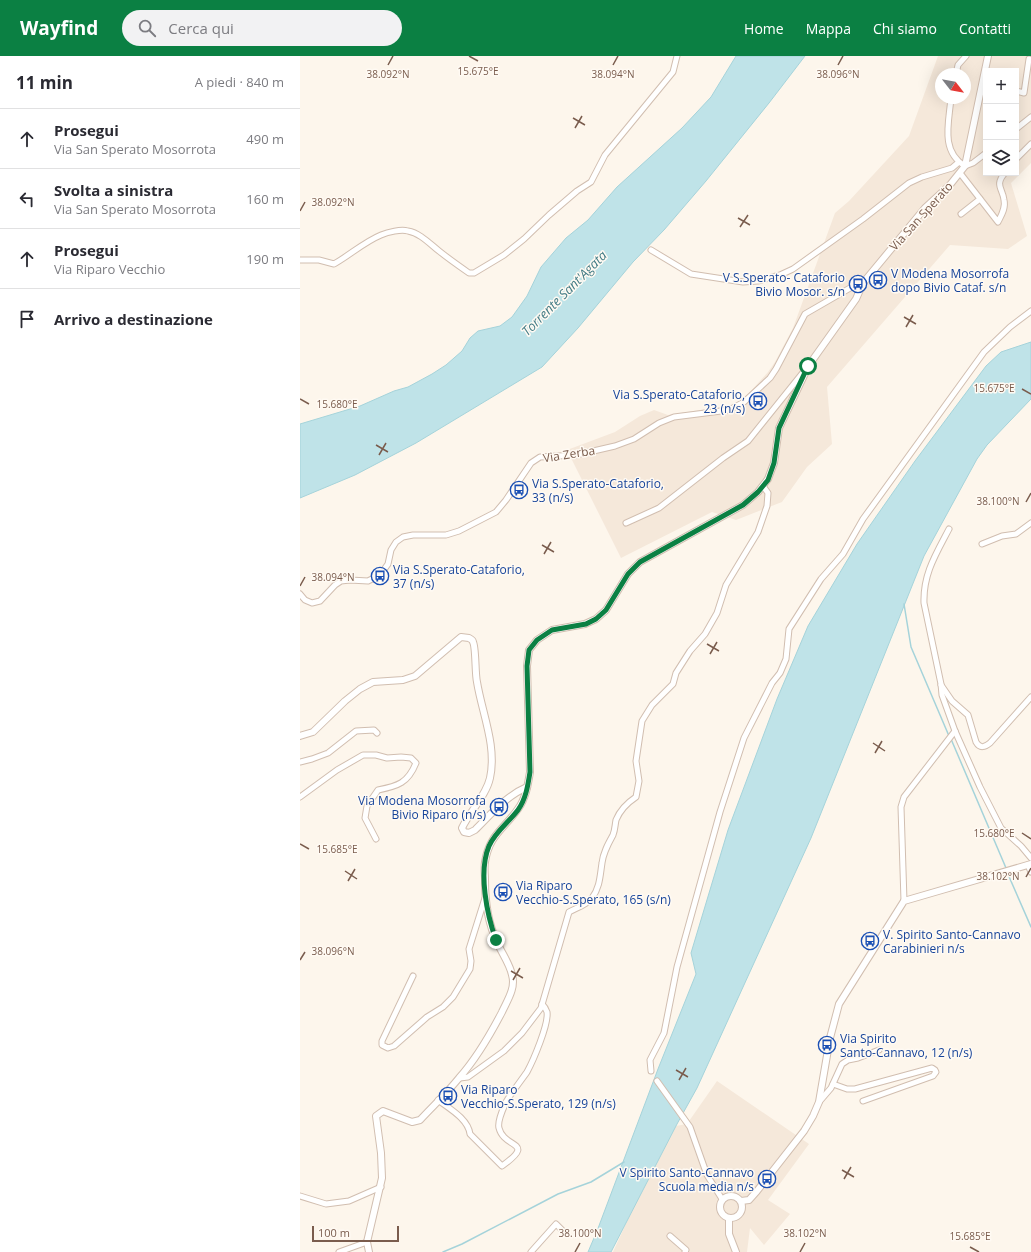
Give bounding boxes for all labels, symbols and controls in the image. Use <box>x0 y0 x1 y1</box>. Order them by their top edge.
search box <box>122 10 402 46</box>
text: Wayfind <box>20 15 98 41</box>
icon: search <box>136 17 158 39</box>
text: Cerca qui <box>168 18 234 38</box>
text: Home <box>744 19 784 38</box>
text: Mappa <box>806 19 851 38</box>
text: Chi siamo <box>873 19 937 38</box>
text: Contatti <box>959 19 1011 38</box>
text: 15.675°E <box>457 64 499 78</box>
text: 38.092°N <box>366 67 410 81</box>
text: 38.094°N <box>591 67 635 81</box>
text: 38.096°N <box>816 67 860 81</box>
north arrow <box>935 68 971 104</box>
map controls <box>983 68 1019 176</box>
button: + <box>983 68 1019 104</box>
text: 11 min <box>16 71 73 94</box>
text: A piedi · 840 m <box>195 73 284 91</box>
button: − <box>983 104 1019 140</box>
text: Prosegui <box>54 120 119 140</box>
icon: ahead <box>16 128 38 150</box>
text: 490 m <box>246 130 284 148</box>
text: Via San Sperato Mosorrota <box>54 140 216 158</box>
button: layers <box>983 140 1019 176</box>
street label: Via San Sperato <box>885 178 957 254</box>
text: Svolta a sinistra <box>54 180 173 200</box>
icon: left <box>16 188 38 210</box>
text: 160 m <box>246 190 284 208</box>
text: 38.092°N <box>311 195 355 209</box>
text: Via San Sperato Mosorrota <box>54 200 216 218</box>
text: Prosegui <box>54 240 119 260</box>
water label: Torrente Sant'Agata <box>517 246 611 340</box>
icon: ahead <box>16 248 38 270</box>
text: 190 m <box>246 250 284 268</box>
text: Via Riparo Vecchio <box>54 260 165 278</box>
place label: V Modena Mosorrofa dopo Bivio Cataf. s/n <box>891 265 1009 296</box>
place label: V S.Sperato- Cataforio Bivio Mosor. s/n <box>723 269 845 300</box>
bus stop icon: V Modena Mosorrofa dopo Bivio Cataf. s/n <box>868 270 888 290</box>
bus stop icon: V S.Sperato- Cataforio Bivio Mosor. s/n <box>848 274 868 294</box>
icon: arrive <box>16 308 38 330</box>
text: Arrivo a destinazione <box>54 309 213 329</box>
route start <box>799 357 817 375</box>
text: 15.675°E <box>973 381 1015 395</box>
place label: Via S.Sperato-Cataforio, 23 (n/s) <box>613 386 745 417</box>
bus stop icon: Via S.Sperato-Cataforio, 23 (n/s) <box>748 391 768 411</box>
text: 15.680°E <box>316 397 358 411</box>
street label: Via Zerba <box>542 441 596 467</box>
place label: Via S.Sperato-Cataforio, 33 (n/s) <box>532 475 664 506</box>
bus stop icon: Via S.Sperato-Cataforio, 33 (n/s) <box>509 480 529 500</box>
text: 38.100°N <box>976 494 1020 508</box>
place label: Via S.Sperato-Cataforio, 37 (n/s) <box>393 561 525 592</box>
bus stop icon: Via S.Sperato-Cataforio, 37 (n/s) <box>370 566 390 586</box>
text: 38.094°N <box>311 570 355 584</box>
place label: Via Modena Mosorrofa Bivio Riparo (n/s) <box>358 792 486 823</box>
bus stop icon: Via Modena Mosorrofa Bivio Riparo (n/s) <box>489 797 509 817</box>
text: 15.680°E <box>973 826 1015 840</box>
text: 15.685°E <box>316 842 358 856</box>
text: 38.102°N <box>976 869 1020 883</box>
place label: Via Riparo Vecchio-S.Sperato, 165 (s/n) <box>516 877 671 908</box>
bus stop icon: Via Riparo Vecchio-S.Sperato, 165 (s/n) <box>493 882 513 902</box>
place label: V. Spirito Santo-Cannavo Carabinieri n/s <box>883 926 1021 957</box>
route end <box>487 931 505 949</box>
bus stop icon: V. Spirito Santo-Cannavo Carabinieri n/s <box>860 931 880 951</box>
text: 38.096°N <box>311 944 355 958</box>
place label: Via Spirito Santo-Cannavo, 12 (n/s) <box>840 1030 973 1061</box>
bus stop icon: Via Spirito Santo-Cannavo, 12 (n/s) <box>817 1035 837 1055</box>
place label: Via Riparo Vecchio-S.Sperato, 129 (n/s) <box>461 1081 616 1112</box>
bus stop icon: Via Riparo Vecchio-S.Sperato, 129 (n/s) <box>438 1086 458 1106</box>
place label: V Spirito Santo-Cannavo Scuola media n/s <box>619 1164 754 1195</box>
bus stop icon: V Spirito Santo-Cannavo Scuola media n/s <box>757 1169 777 1189</box>
scale bar <box>312 1224 399 1243</box>
text: 100 m <box>318 1225 350 1240</box>
text: 38.100°N <box>558 1226 602 1240</box>
text: 38.102°N <box>783 1226 827 1240</box>
text: 15.685°E <box>949 1229 991 1243</box>

